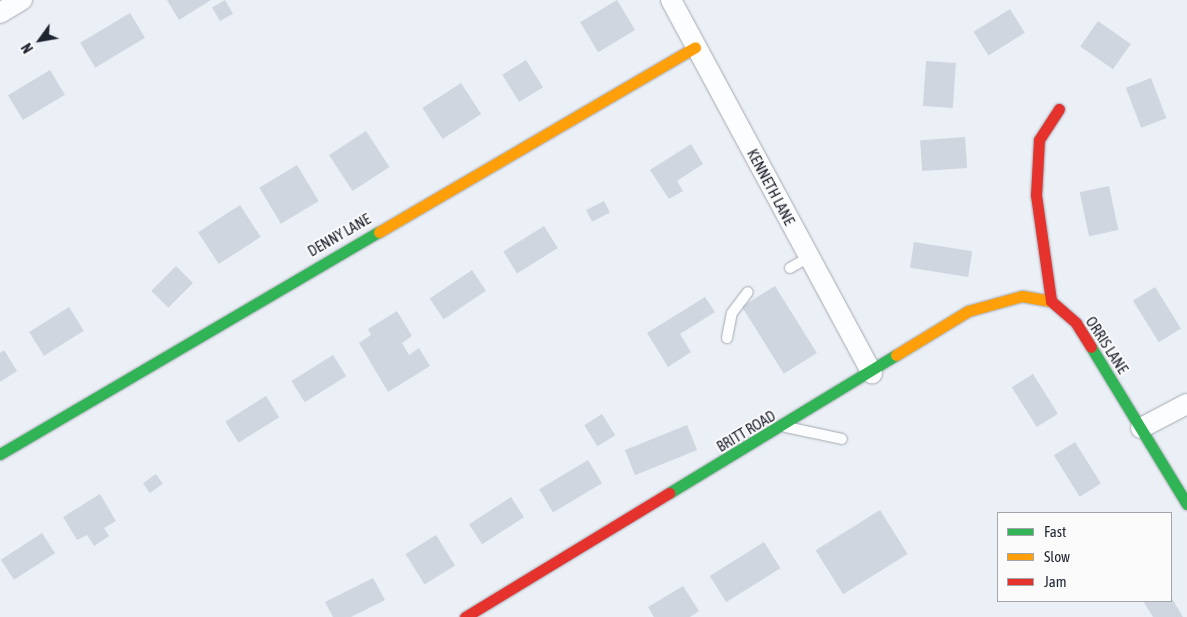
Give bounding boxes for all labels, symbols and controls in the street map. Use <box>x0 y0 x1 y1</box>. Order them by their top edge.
north arrow <box>15 15 65 65</box>
text: N <box>18 40 36 56</box>
street label: KENNETH LANE <box>743 146 799 228</box>
street label: DENNY LANE <box>304 210 374 260</box>
street label: ORRIS LANE <box>1082 313 1132 377</box>
street label: BRITT ROAD <box>713 406 779 456</box>
legend <box>997 512 1172 602</box>
text: Fast <box>1044 523 1066 540</box>
text: Slow <box>1044 548 1070 565</box>
text: Jam <box>1044 573 1067 590</box>

